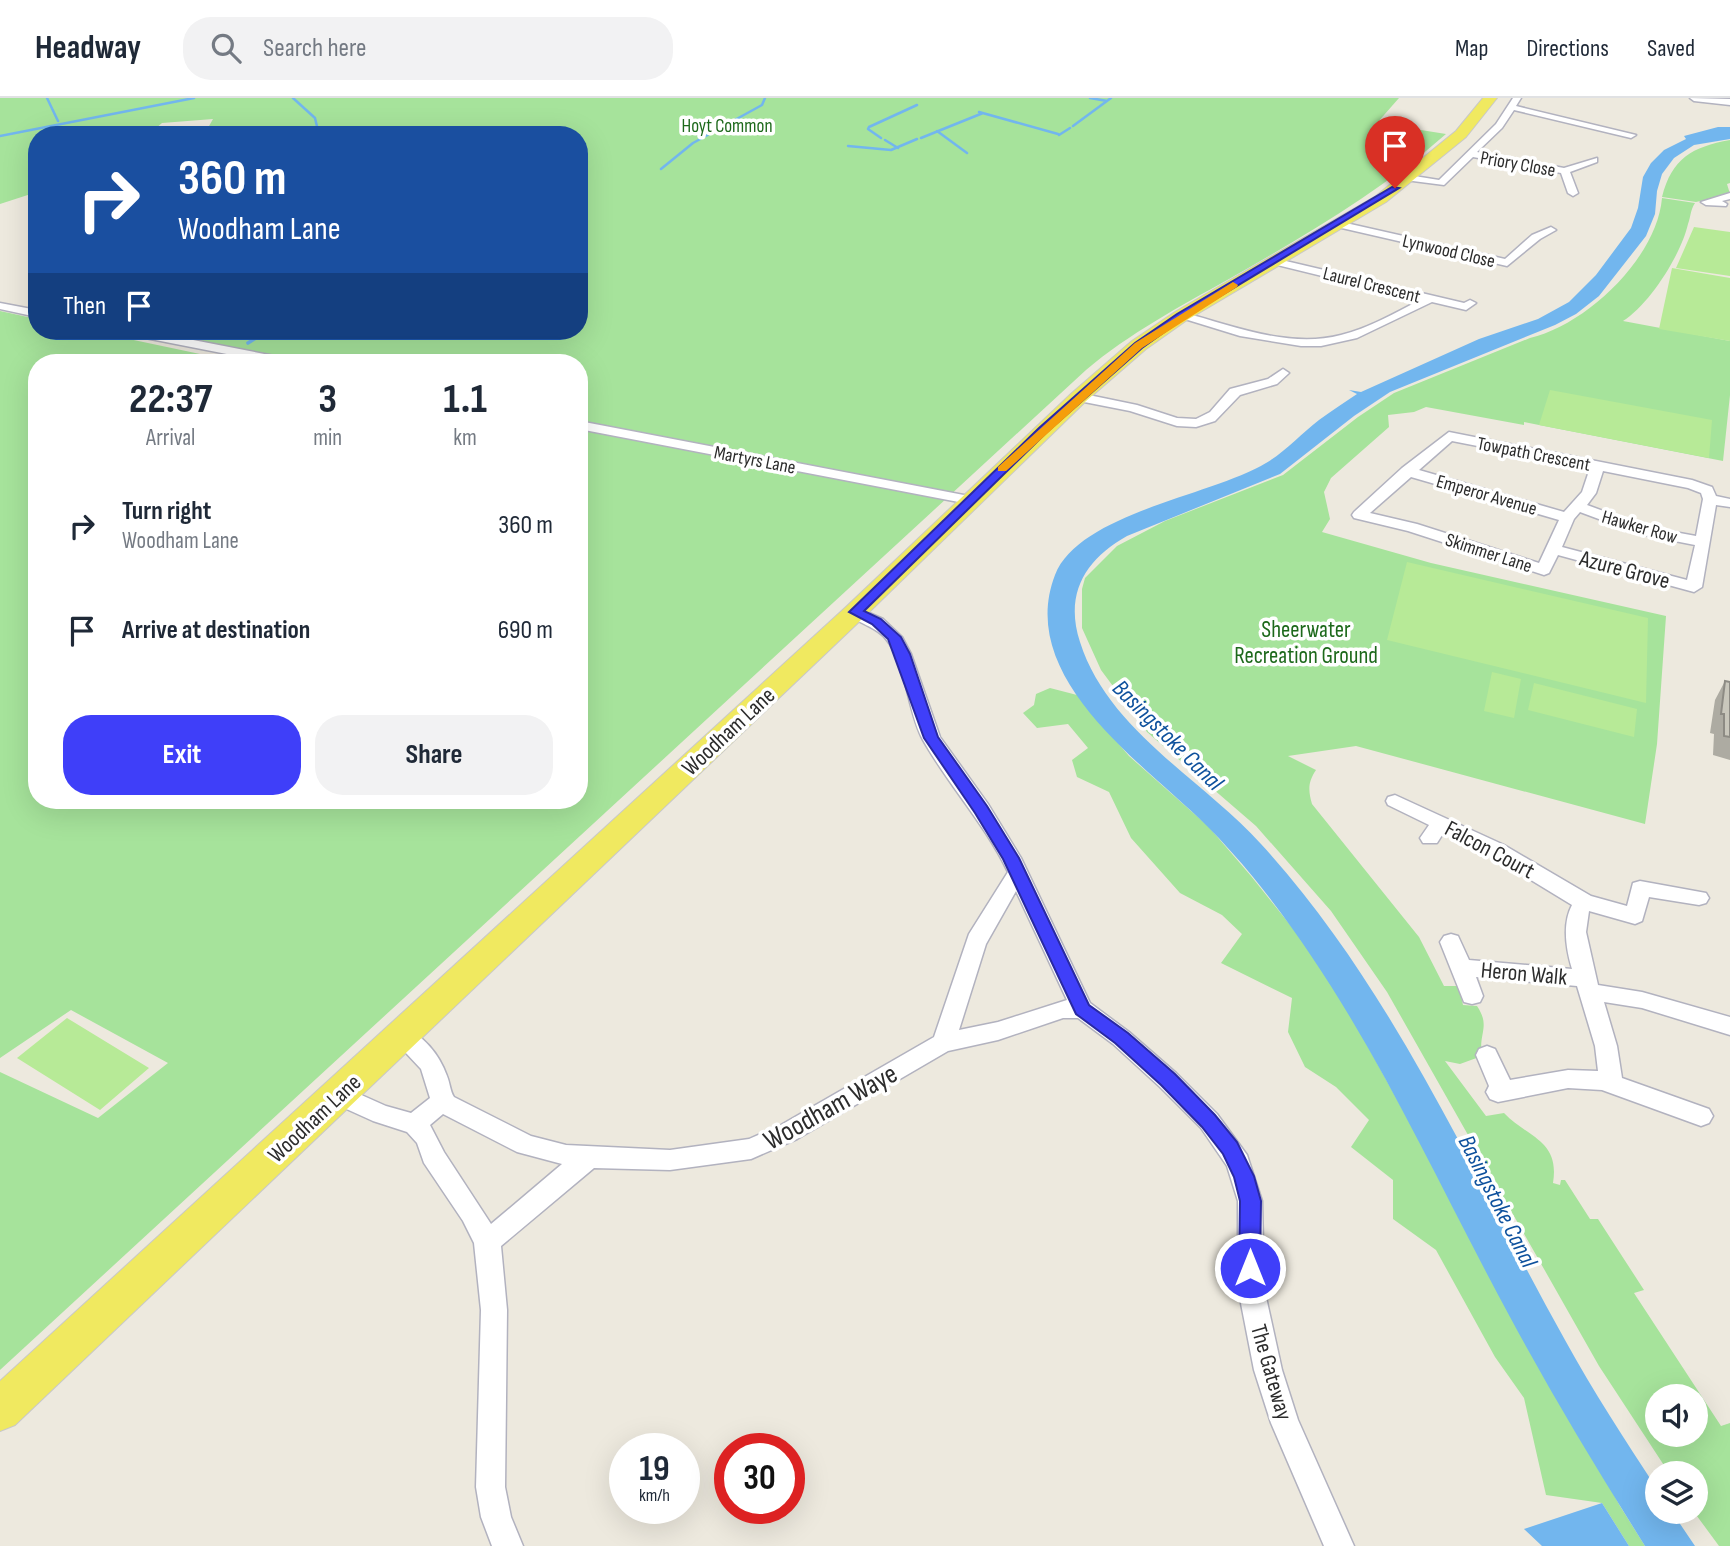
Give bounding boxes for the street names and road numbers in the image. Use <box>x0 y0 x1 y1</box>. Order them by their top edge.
street label: Priory Close <box>1478 147 1557 182</box>
street label: Lynwood Close <box>1400 230 1497 273</box>
street label: Laurel Crescent <box>1321 262 1423 309</box>
street label: Towpath Crescent <box>1475 432 1593 477</box>
street label: Martyrs Lane <box>712 441 797 480</box>
street label: Emperor Avenue <box>1434 470 1540 521</box>
street label: Hawker Row <box>1599 506 1680 549</box>
street label: Skimmer Lane <box>1442 529 1535 578</box>
street label: Azure Grove <box>1576 544 1673 595</box>
street label: Woodham Lane <box>676 682 781 782</box>
street label: Falcon Court <box>1440 815 1539 885</box>
street label: Heron Walk <box>1480 956 1568 992</box>
street label: Woodham Waye <box>758 1057 903 1158</box>
street label: Woodham Lane <box>262 1069 367 1169</box>
street label: The Gateway <box>1244 1321 1298 1423</box>

